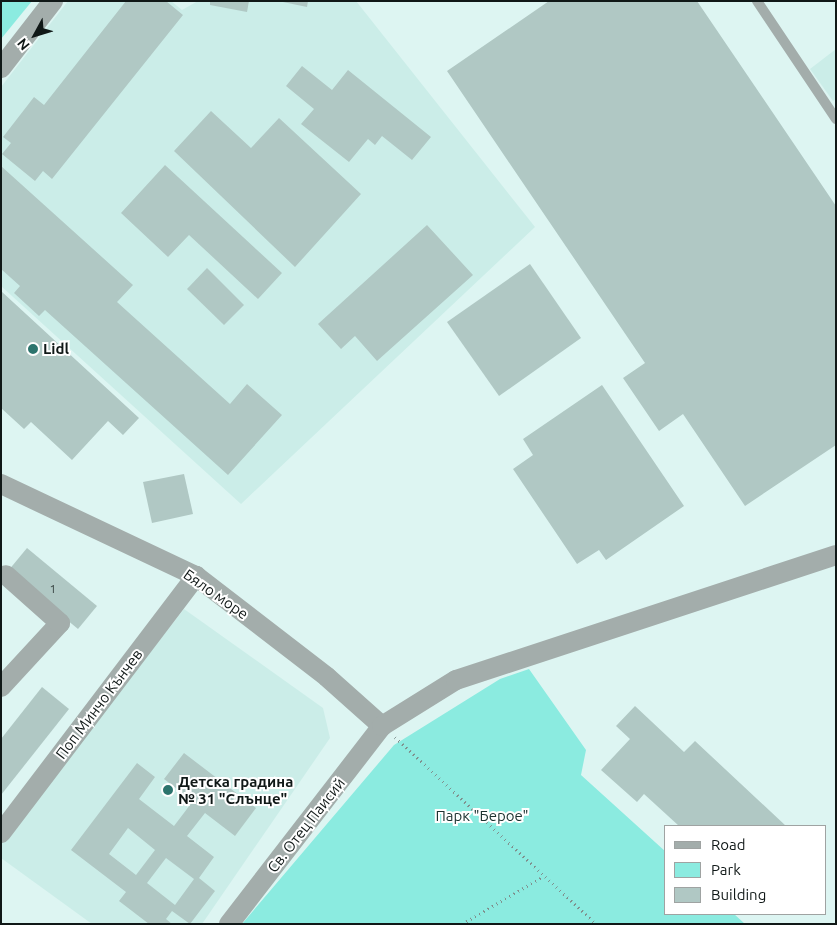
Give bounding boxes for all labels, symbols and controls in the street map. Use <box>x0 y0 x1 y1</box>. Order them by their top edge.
north arrow <box>10 10 60 60</box>
text: N <box>14 35 33 54</box>
place label: Lidl <box>43 340 69 358</box>
marker: Lidl <box>27 343 39 355</box>
street label: Бяло море <box>180 565 252 623</box>
house number: 1 <box>50 582 56 596</box>
street label: Поп Минчо Кънчев <box>52 646 146 762</box>
place label: Детска градина № 31 "Слънце" <box>178 772 293 807</box>
street label: Св. Отец Паисий <box>264 774 348 876</box>
marker: Детска градина № 31 "Слънце" <box>162 784 174 796</box>
park label: Парк "Берое" <box>435 807 529 825</box>
legend <box>664 825 827 915</box>
text: Road <box>711 836 746 853</box>
text: Park <box>711 861 741 878</box>
text: Building <box>711 886 766 903</box>

